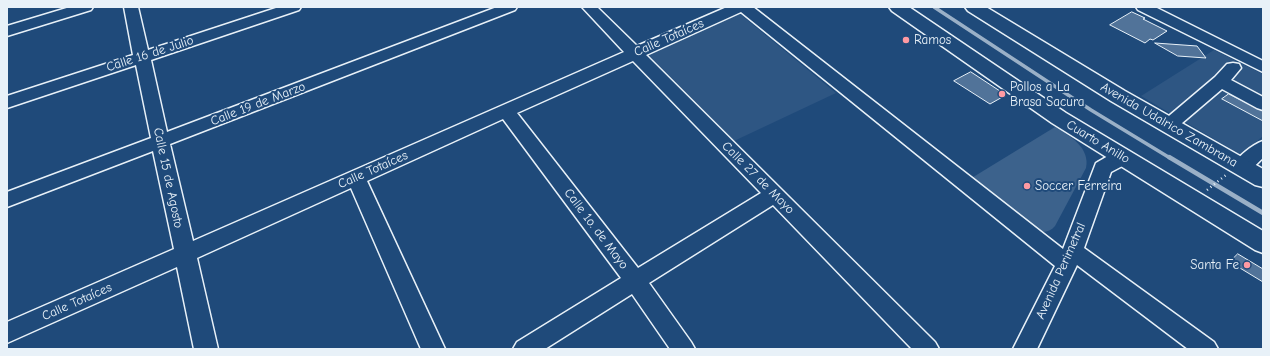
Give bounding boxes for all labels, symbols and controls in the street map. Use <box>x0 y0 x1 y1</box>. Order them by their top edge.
street label: Calle Totaíces <box>632 16 706 60</box>
place label: Ramos <box>914 32 951 48</box>
street label: Calle 16 de Julio <box>104 33 196 75</box>
marker: Ramos <box>901 35 911 45</box>
street label: Calle 19 de Marzo <box>208 79 308 129</box>
place label: Pollos a La Brasa Sacura <box>1010 79 1085 110</box>
street label: Avenida Udalrico Zambrana <box>1098 79 1240 171</box>
marker: Pollos a La Brasa Sacura <box>997 89 1007 99</box>
street label: Cuarto Anillo <box>1063 117 1133 167</box>
street label: Calle 15 de Agosto <box>150 126 186 230</box>
street label: Calle 27 de Mayo <box>718 138 798 218</box>
street label: Calle Totaíces <box>336 148 410 192</box>
place label: Soccer Ferreira <box>1035 178 1122 194</box>
marker: Soccer Ferreira <box>1022 181 1032 191</box>
street label: Calle 1o. de Mayo <box>561 186 631 272</box>
street label: Avenida Perimetral <box>1033 220 1089 322</box>
place label: Santa Fe <box>1190 257 1239 273</box>
marker: Santa Fe <box>1242 260 1252 270</box>
street label: Calle Totaíces <box>40 280 114 324</box>

